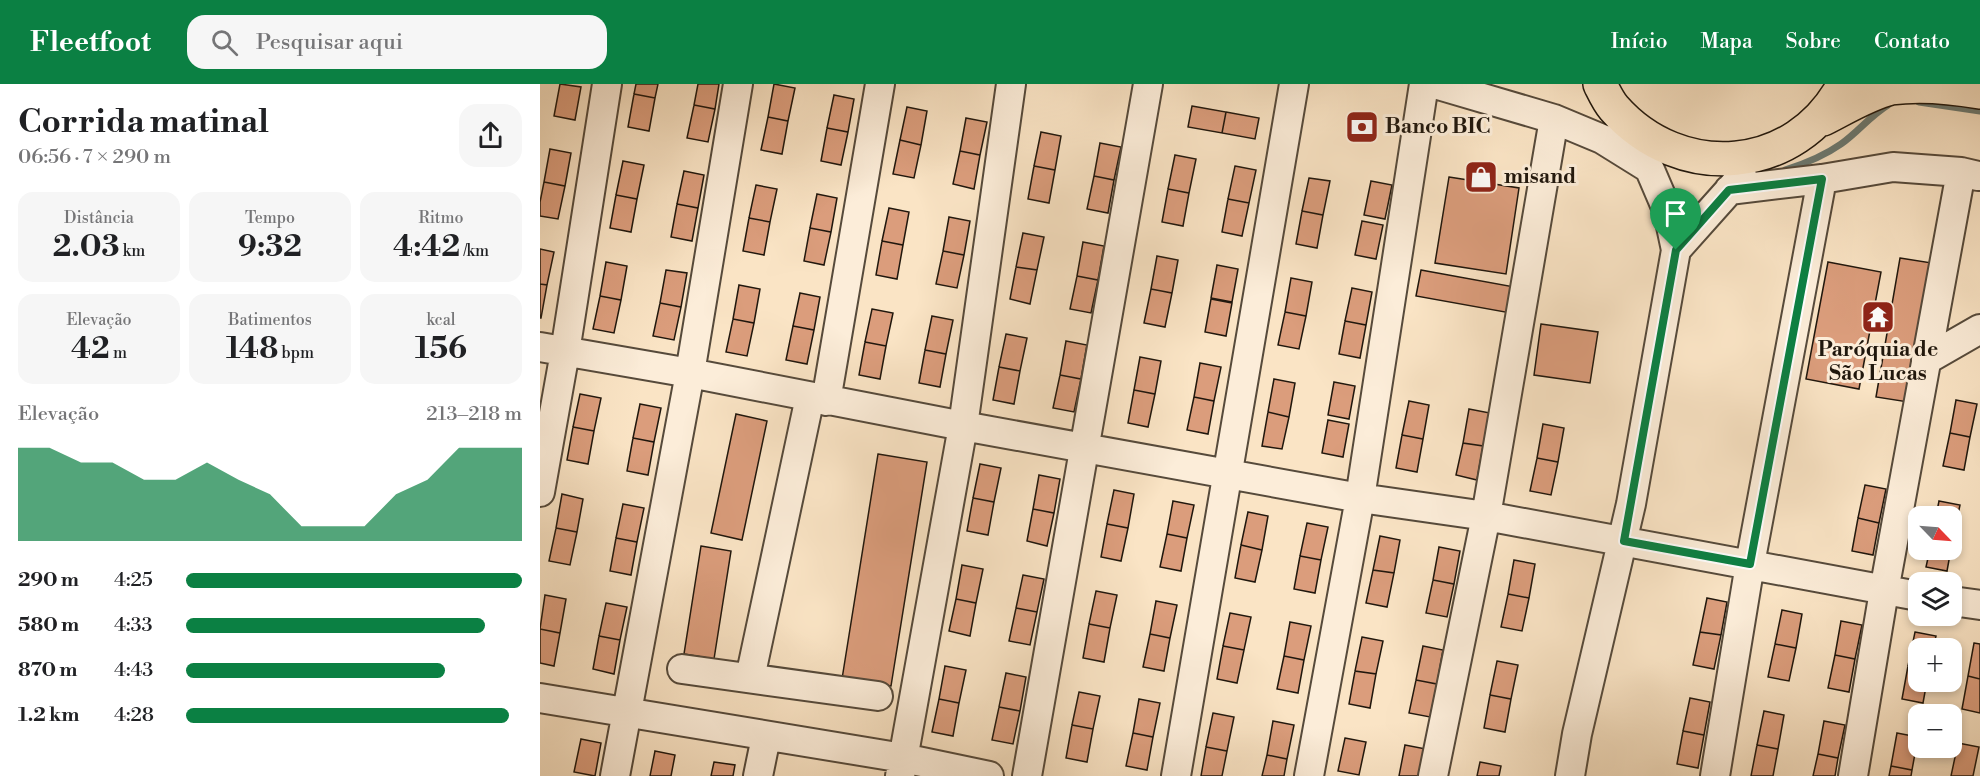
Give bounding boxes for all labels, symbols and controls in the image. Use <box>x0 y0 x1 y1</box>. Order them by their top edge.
search box <box>187 15 607 69</box>
text: Fleetfoot <box>30 25 151 60</box>
icon: search <box>208 26 241 59</box>
text: Pesquisar aqui <box>256 29 403 56</box>
text: Início <box>1611 29 1668 55</box>
text: Mapa <box>1701 29 1753 55</box>
text: Sobre <box>1786 29 1841 55</box>
text: Contato <box>1874 29 1950 55</box>
text: Corrida matinal <box>18 102 269 143</box>
button: share <box>459 104 522 167</box>
bank icon: Banco BIC <box>1344 109 1380 145</box>
place label: Banco BIC <box>1385 114 1490 140</box>
text: 06:56 · 7 × 290 m <box>18 145 171 170</box>
shop icon: misand <box>1463 159 1499 195</box>
place label: misand <box>1504 164 1576 190</box>
pin <box>1650 188 1701 250</box>
icon: arrive <box>1659 197 1692 230</box>
text: Distância <box>64 208 134 228</box>
text: Tempo <box>245 208 295 228</box>
text: Ritmo <box>419 208 463 228</box>
text: 2.03 <box>53 228 120 266</box>
text: 9:32 <box>238 228 302 266</box>
text: 4:42 <box>393 228 460 266</box>
text: km <box>120 241 145 261</box>
text: /km <box>460 241 489 261</box>
temple icon: Paróquia de São Lucas <box>1860 299 1896 335</box>
text: Elevação <box>67 310 131 330</box>
text: Batimentos <box>228 310 312 330</box>
text: kcal <box>426 310 456 330</box>
text: 42 <box>71 330 110 368</box>
text: 148 <box>226 330 278 368</box>
text: 156 <box>415 330 467 368</box>
place label: Paróquia de São Lucas <box>1818 337 1938 387</box>
text: m <box>110 343 127 363</box>
text: bpm <box>278 343 314 363</box>
text: Elevação <box>18 402 99 427</box>
text: 213–218 m <box>426 402 522 427</box>
north arrow <box>1908 506 1962 560</box>
map controls <box>1908 506 1962 758</box>
text: 290 m <box>18 568 79 593</box>
text: 4:25 <box>114 568 153 593</box>
button: layers <box>1908 572 1962 626</box>
text: 580 m <box>18 613 79 638</box>
text: 4:33 <box>114 613 153 638</box>
button: + <box>1908 638 1962 692</box>
text: 870 m <box>18 658 77 683</box>
text: 4:43 <box>114 658 153 683</box>
text: 1.2 km <box>18 703 80 728</box>
text: 4:28 <box>114 703 154 728</box>
button: − <box>1908 704 1962 758</box>

